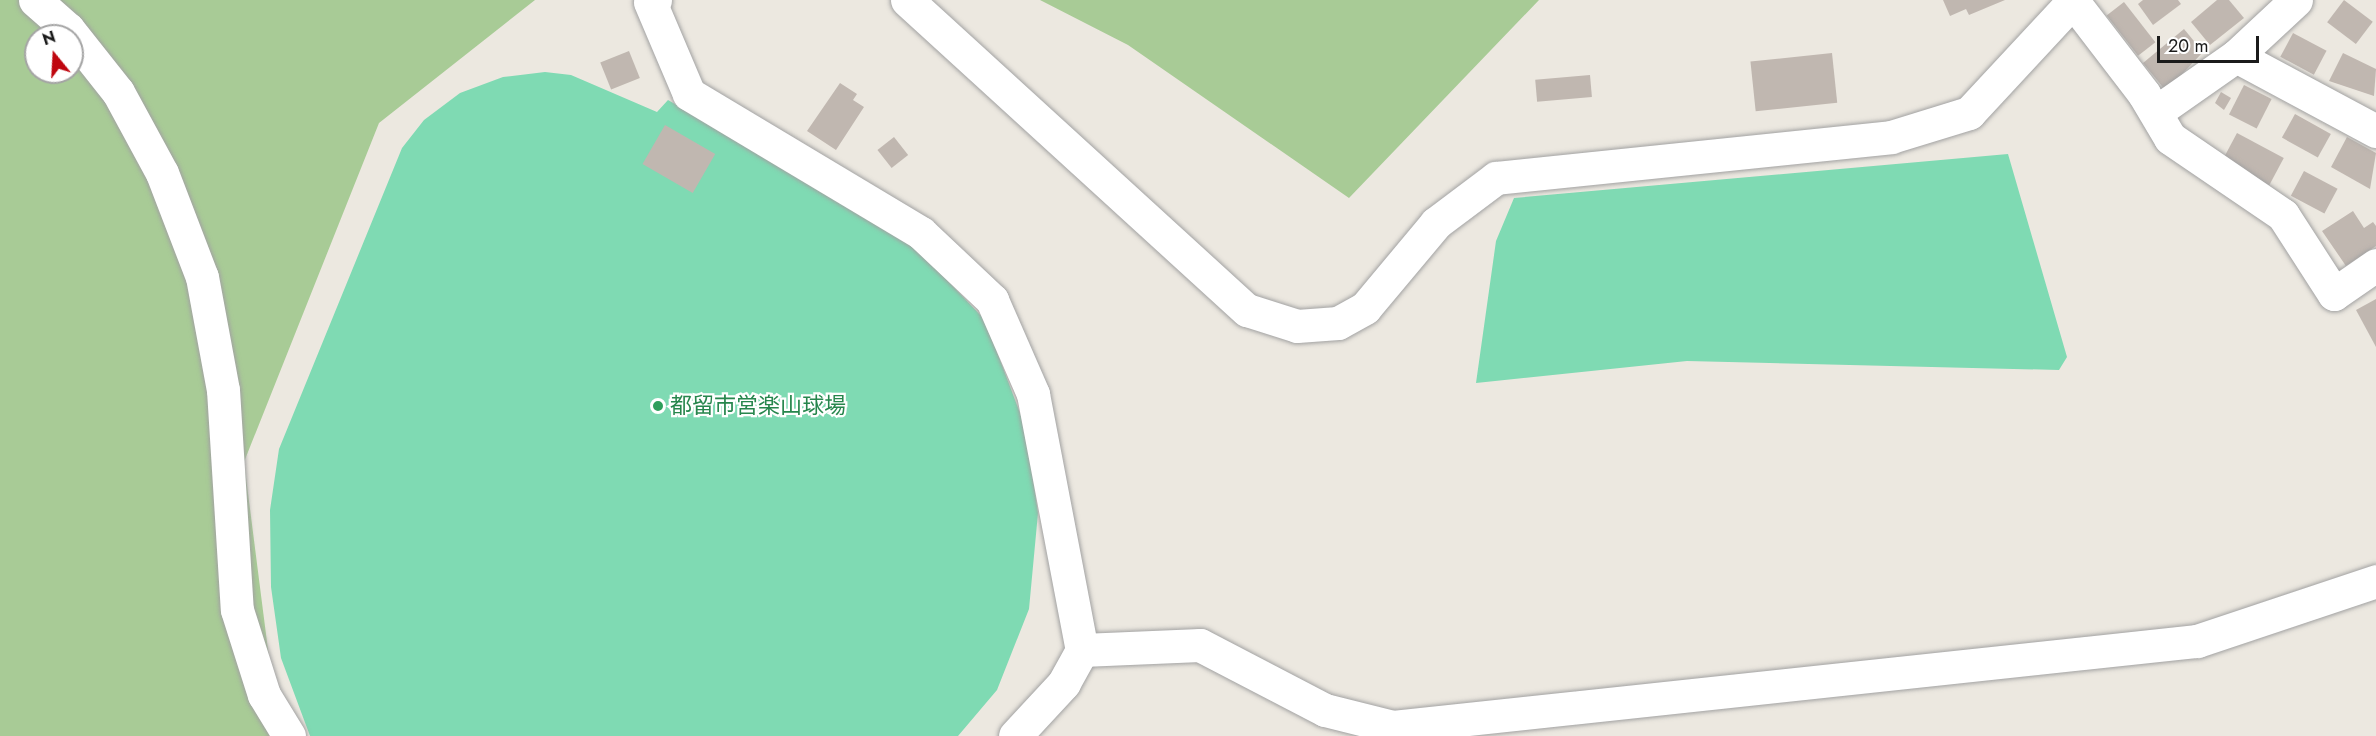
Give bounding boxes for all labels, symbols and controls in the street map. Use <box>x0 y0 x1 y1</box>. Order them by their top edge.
north arrow <box>24 24 84 84</box>
scale bar <box>2160 24 2262 62</box>
text: N <box>39 25 59 51</box>
text: 20 m <box>2168 33 2208 59</box>
place label: 都留市営楽山球場 <box>670 393 846 419</box>
marker: 都留市営楽山球場 <box>651 399 665 413</box>

